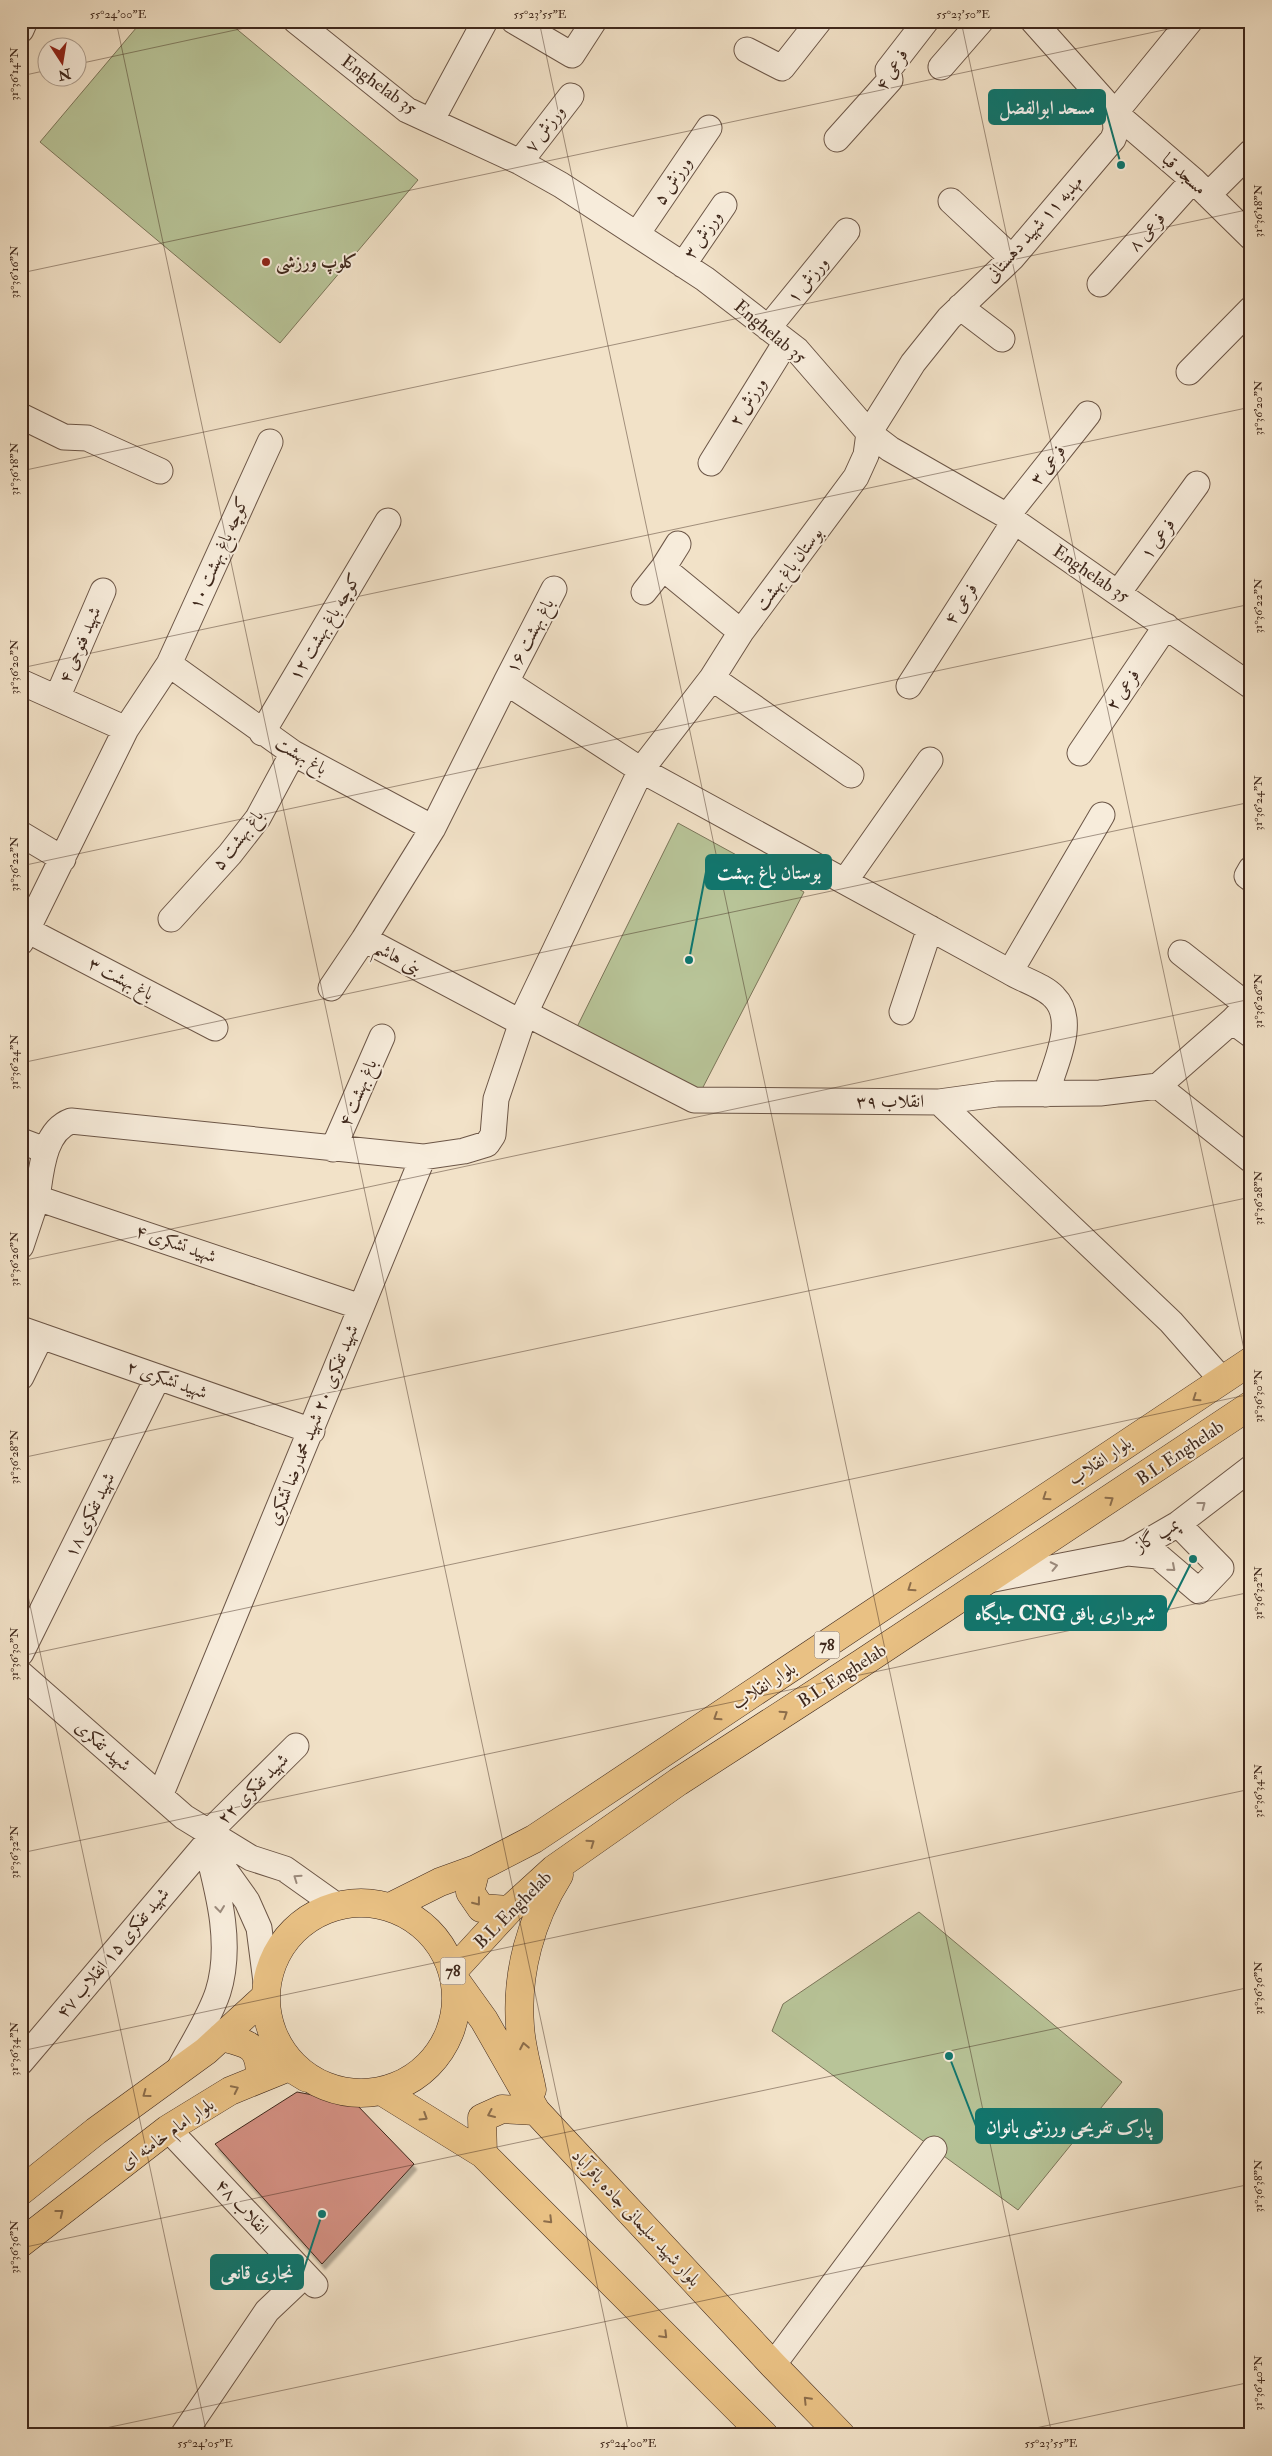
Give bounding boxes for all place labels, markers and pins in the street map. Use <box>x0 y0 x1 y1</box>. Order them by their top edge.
callout: مسحد ابوالفضل <box>989 90 1105 124</box>
place label: کلوپ ورزشی <box>276 251 358 275</box>
marker: کلوپ ورزشی <box>260 256 272 268</box>
callout: بوستان باغ بهشت <box>706 855 831 889</box>
callout: جایگاه CNG شهرداری بافق <box>965 1596 1166 1630</box>
callout: پارک تفریحی ورزشی بانوان <box>976 2109 1162 2143</box>
callout: نجاری قانعی <box>211 2255 303 2289</box>

